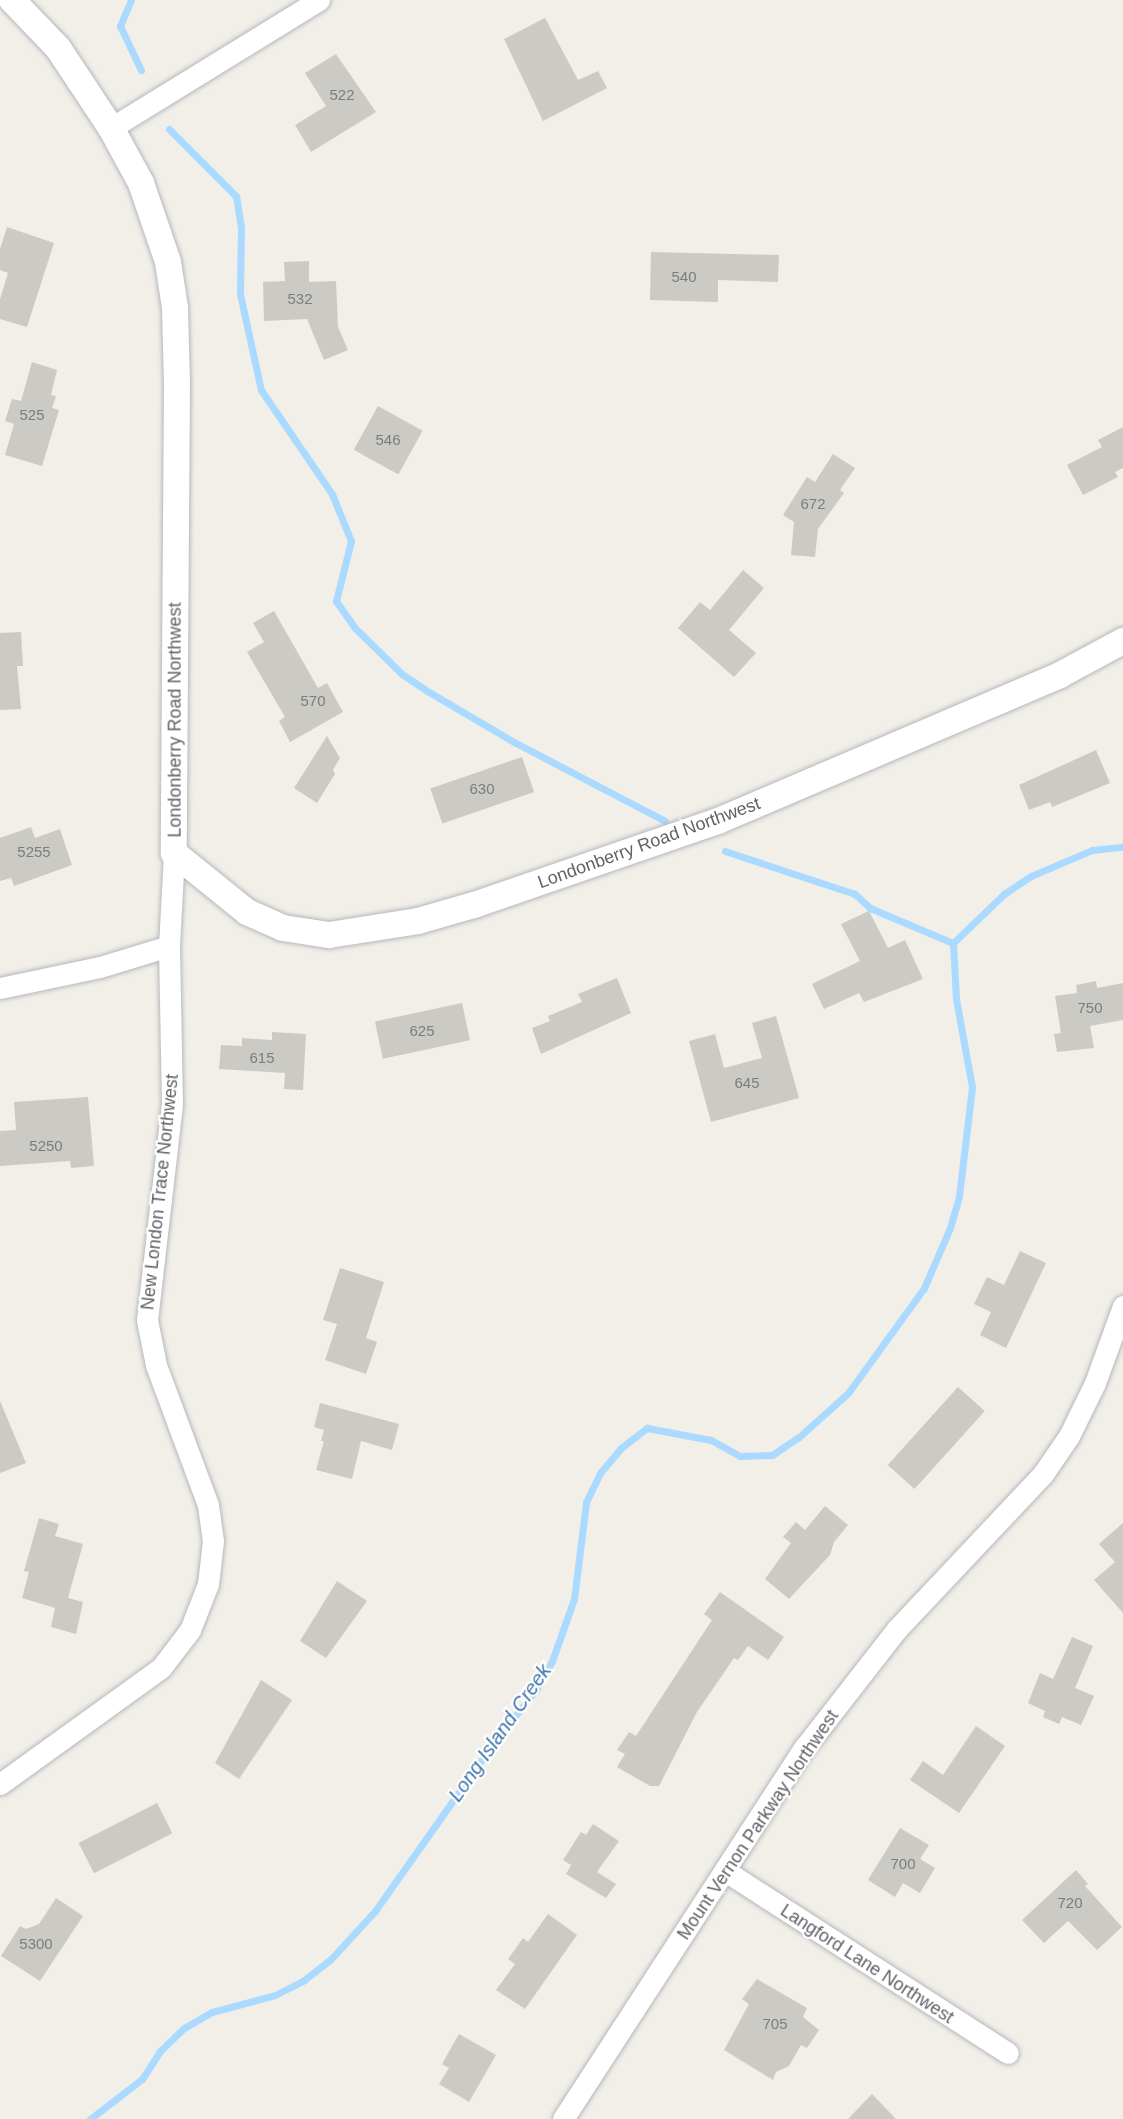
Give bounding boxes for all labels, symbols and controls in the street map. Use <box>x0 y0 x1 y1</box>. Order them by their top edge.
house number: 522 <box>329 86 355 104</box>
house number: 540 <box>671 268 697 286</box>
house number: 532 <box>287 290 313 308</box>
house number: 525 <box>19 406 45 424</box>
house number: 546 <box>375 431 401 449</box>
house number: 672 <box>800 495 826 513</box>
street label: Londonberry Road Northwest <box>164 602 186 838</box>
house number: 570 <box>300 692 326 710</box>
house number: 630 <box>469 780 495 798</box>
street label: Londonberry Road Northwest <box>535 793 763 893</box>
house number: 5255 <box>17 843 51 861</box>
house number: 750 <box>1077 999 1103 1017</box>
house number: 625 <box>409 1022 435 1040</box>
house number: 615 <box>249 1049 275 1067</box>
street label: New London Trace Northwest <box>137 1073 183 1311</box>
house number: 645 <box>734 1074 760 1092</box>
house number: 5250 <box>29 1137 63 1155</box>
water label: Long Island Creek <box>444 1660 556 1806</box>
street label: Mount Vernon Parkway Northwest <box>673 1706 843 1944</box>
house number: 700 <box>890 1855 916 1873</box>
house number: 720 <box>1057 1894 1083 1912</box>
street label: Langford Lane Northwest <box>776 1900 958 2028</box>
house number: 5300 <box>19 1935 53 1953</box>
house number: 705 <box>762 2015 788 2033</box>

